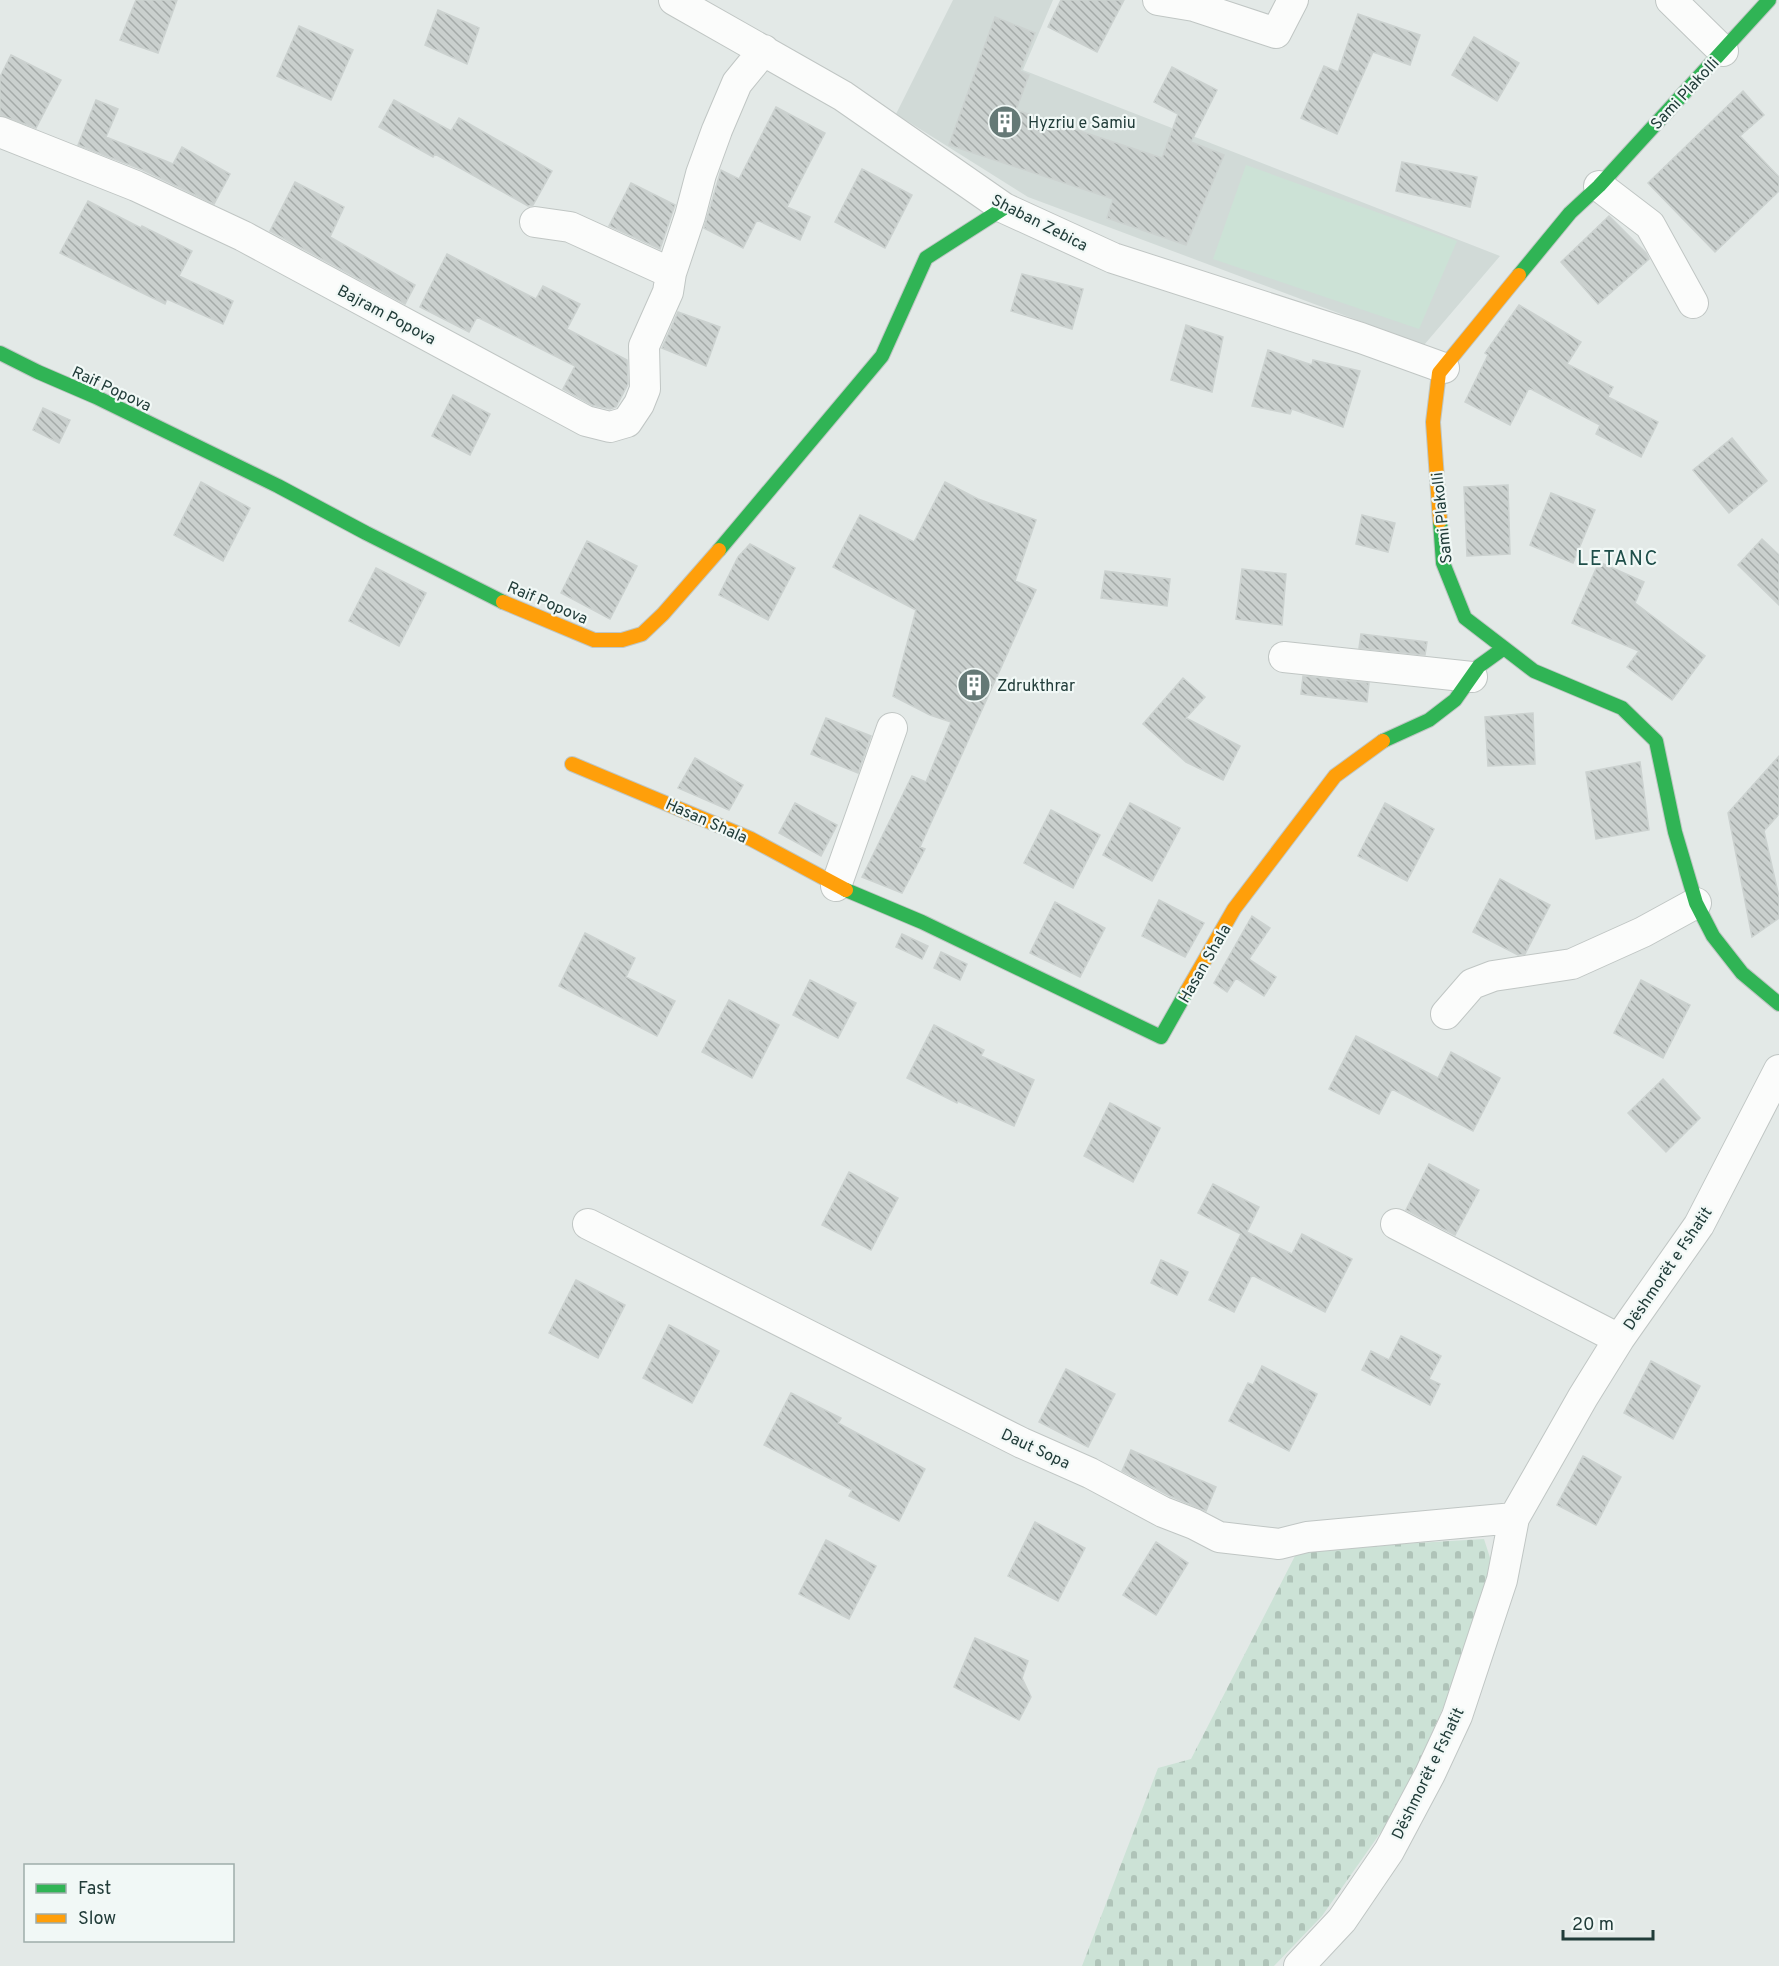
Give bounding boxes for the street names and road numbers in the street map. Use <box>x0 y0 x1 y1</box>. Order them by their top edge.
street label: Sami Plakolli <box>1647 54 1724 135</box>
street label: Shaban Zebica <box>987 191 1091 257</box>
street label: Bajram Popova <box>333 281 439 350</box>
street label: Raif Popova <box>68 363 154 417</box>
street label: Sami Plakolli <box>1428 471 1458 564</box>
street label: Raif Popova <box>504 578 590 630</box>
street label: Hasan Shala <box>662 795 750 849</box>
street label: Hasan Shala <box>1175 921 1236 1007</box>
street label: Dëshmorët e Fshatit <box>1620 1204 1717 1335</box>
street label: Daut Sopa <box>998 1425 1073 1474</box>
street label: Dëshmorët e Fshatit <box>1388 1705 1469 1843</box>

